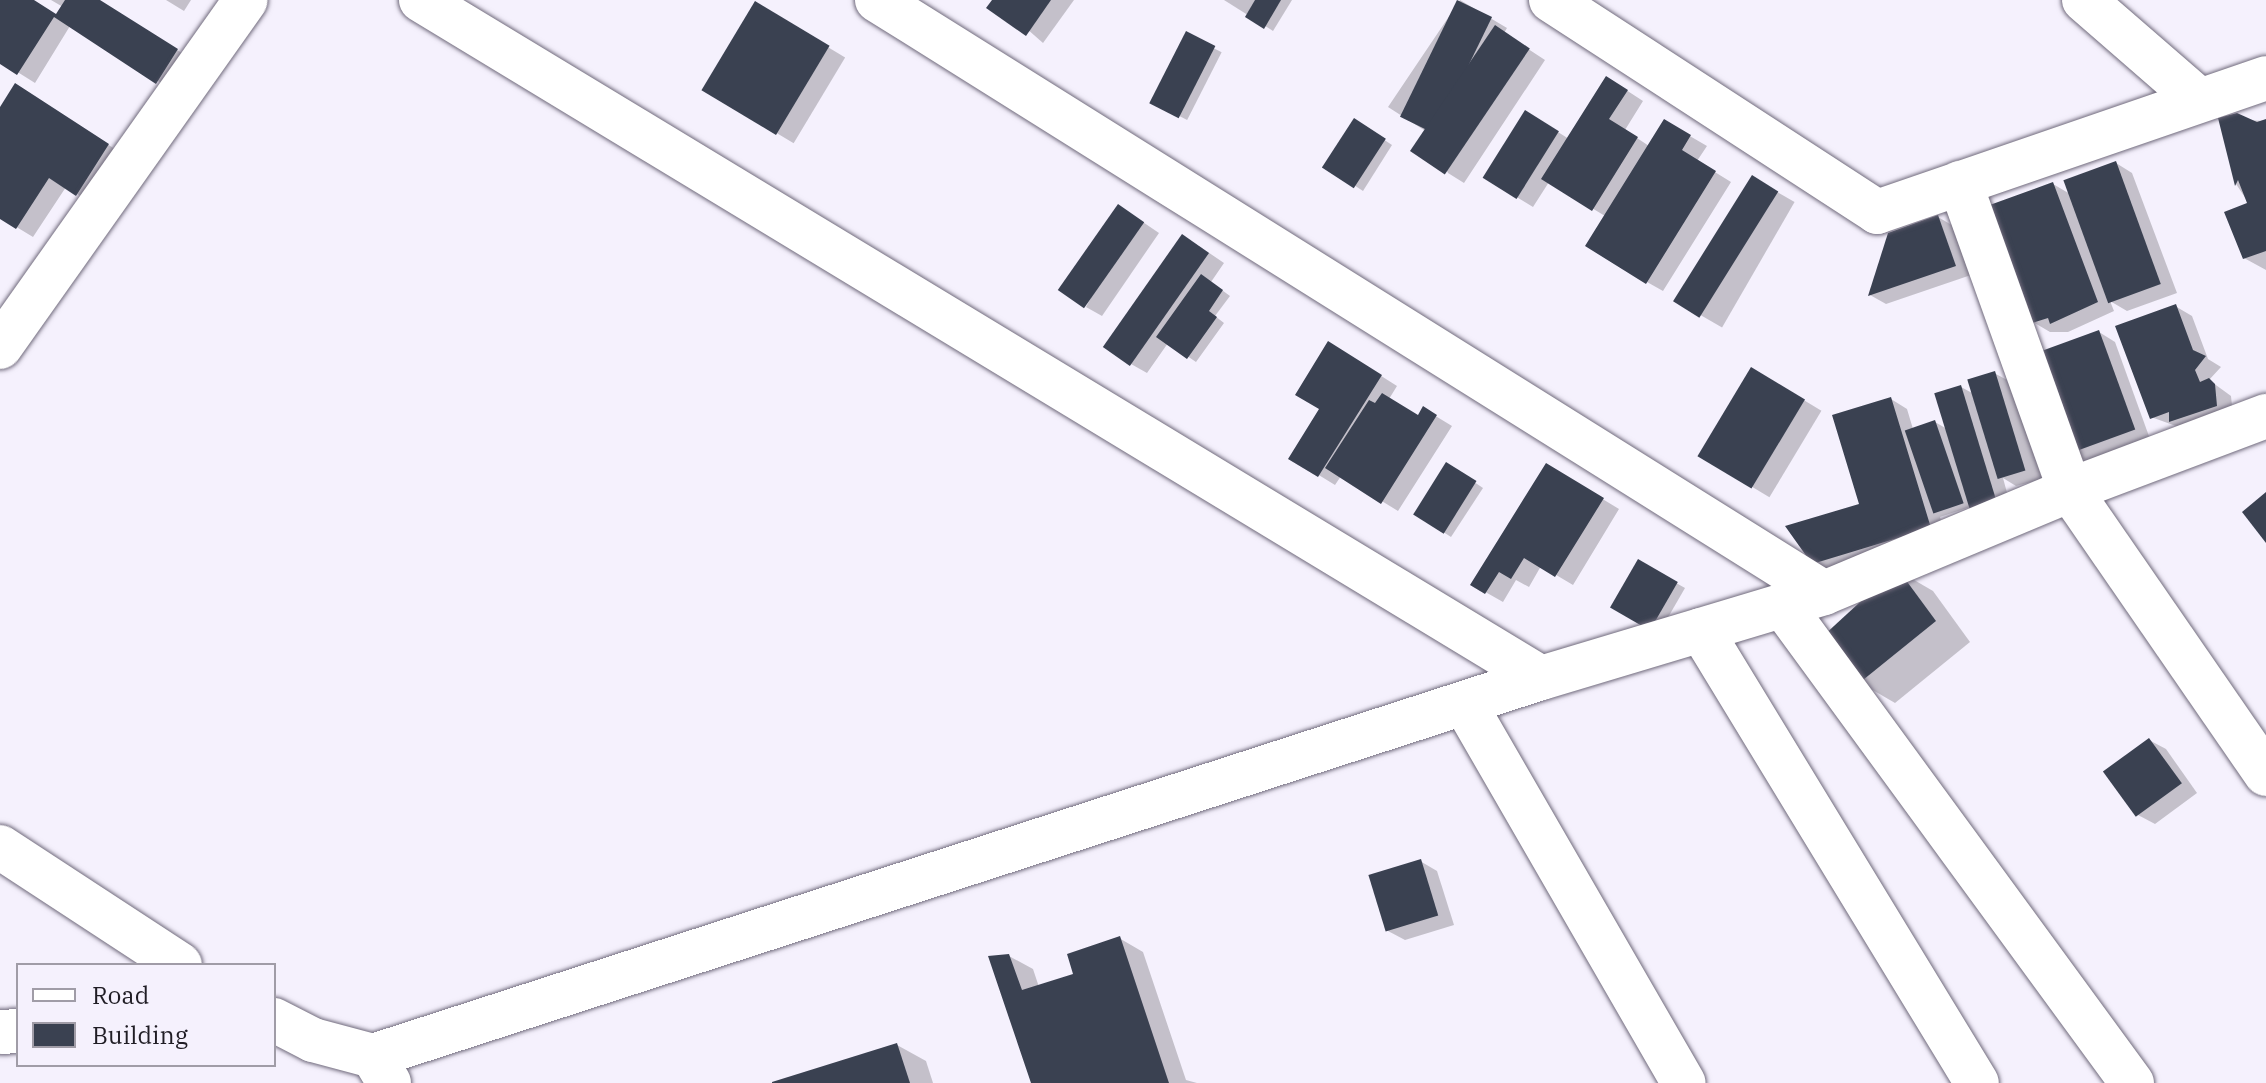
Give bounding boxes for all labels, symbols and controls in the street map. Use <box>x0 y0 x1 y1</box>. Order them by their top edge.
legend <box>16 963 276 1067</box>
text: Road <box>92 979 149 1011</box>
text: Building <box>92 1019 188 1051</box>

